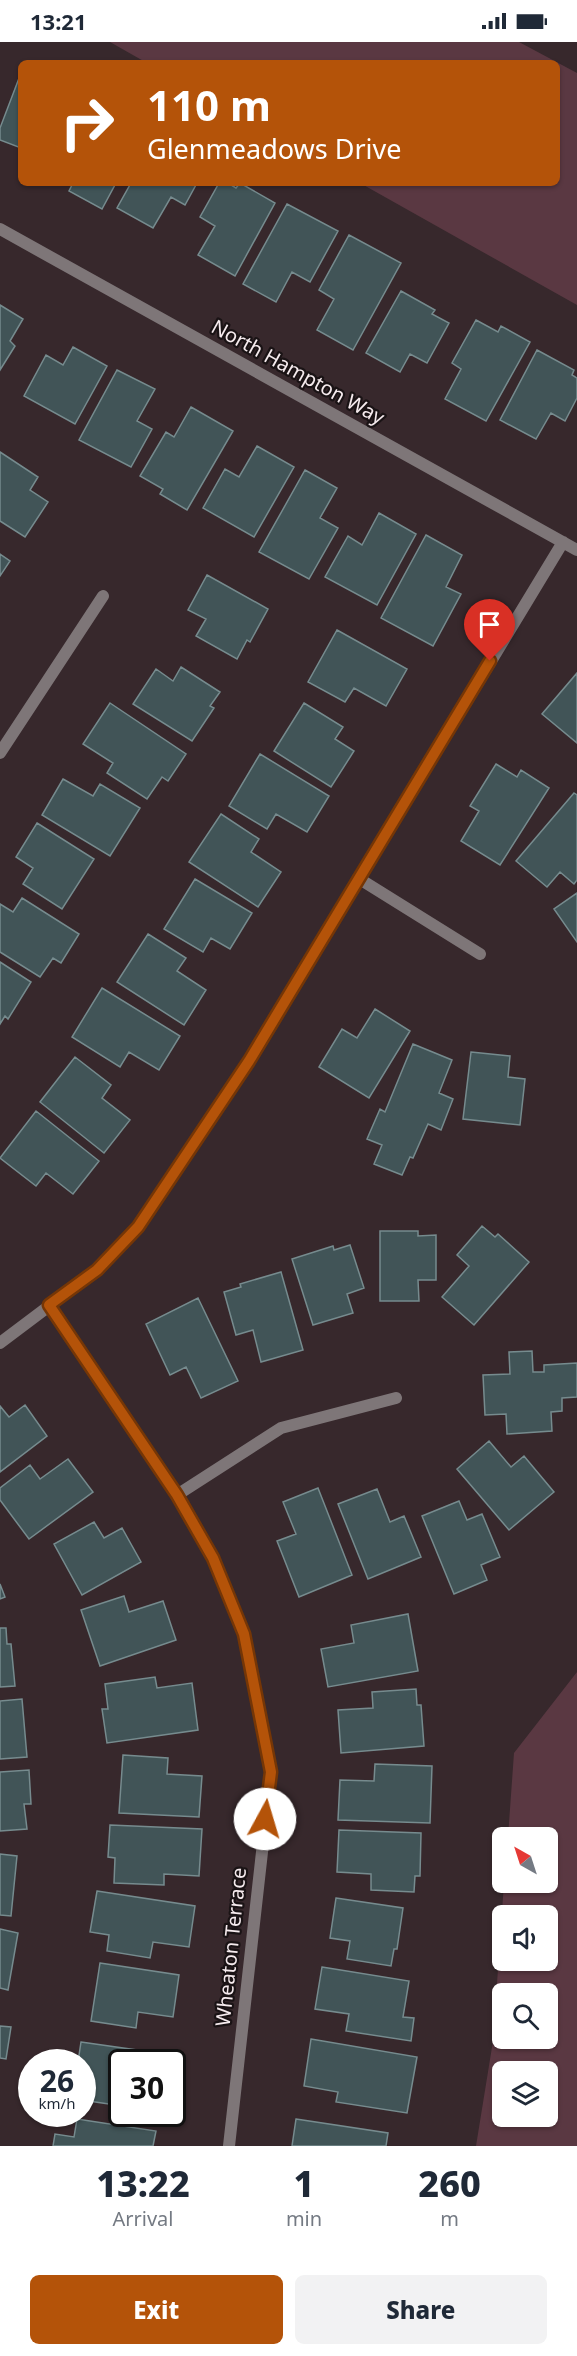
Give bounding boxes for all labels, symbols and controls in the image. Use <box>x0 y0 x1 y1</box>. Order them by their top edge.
text: 13:21 <box>30 6 87 36</box>
text: 110 m <box>147 76 271 133</box>
icon: right <box>48 84 126 162</box>
text: Glenmeadows Drive <box>147 130 402 167</box>
street label: North Hampton Way <box>207 313 390 431</box>
pin <box>464 599 515 661</box>
icon: arrive <box>473 608 506 641</box>
position arrow <box>233 1787 297 1851</box>
north arrow <box>492 1827 558 1893</box>
map controls <box>492 1827 558 2127</box>
street label: Wheaton Terrace <box>209 1866 252 2028</box>
button: sound <box>492 1905 558 1971</box>
button: search <box>492 1983 558 2049</box>
speed limit sign: 30 <box>108 2049 186 2127</box>
text: 26 <box>40 2060 74 2101</box>
button: layers <box>492 2061 558 2127</box>
text: km/h <box>39 2093 75 2113</box>
text: 13:22 <box>96 2159 190 2208</box>
text: 1 <box>294 2159 314 2208</box>
text: 260 <box>418 2159 481 2208</box>
text: Arrival <box>112 2205 173 2232</box>
text: min <box>286 2205 322 2232</box>
text: m <box>440 2205 459 2232</box>
button: Exit <box>30 2275 283 2344</box>
button: Share <box>295 2275 547 2344</box>

